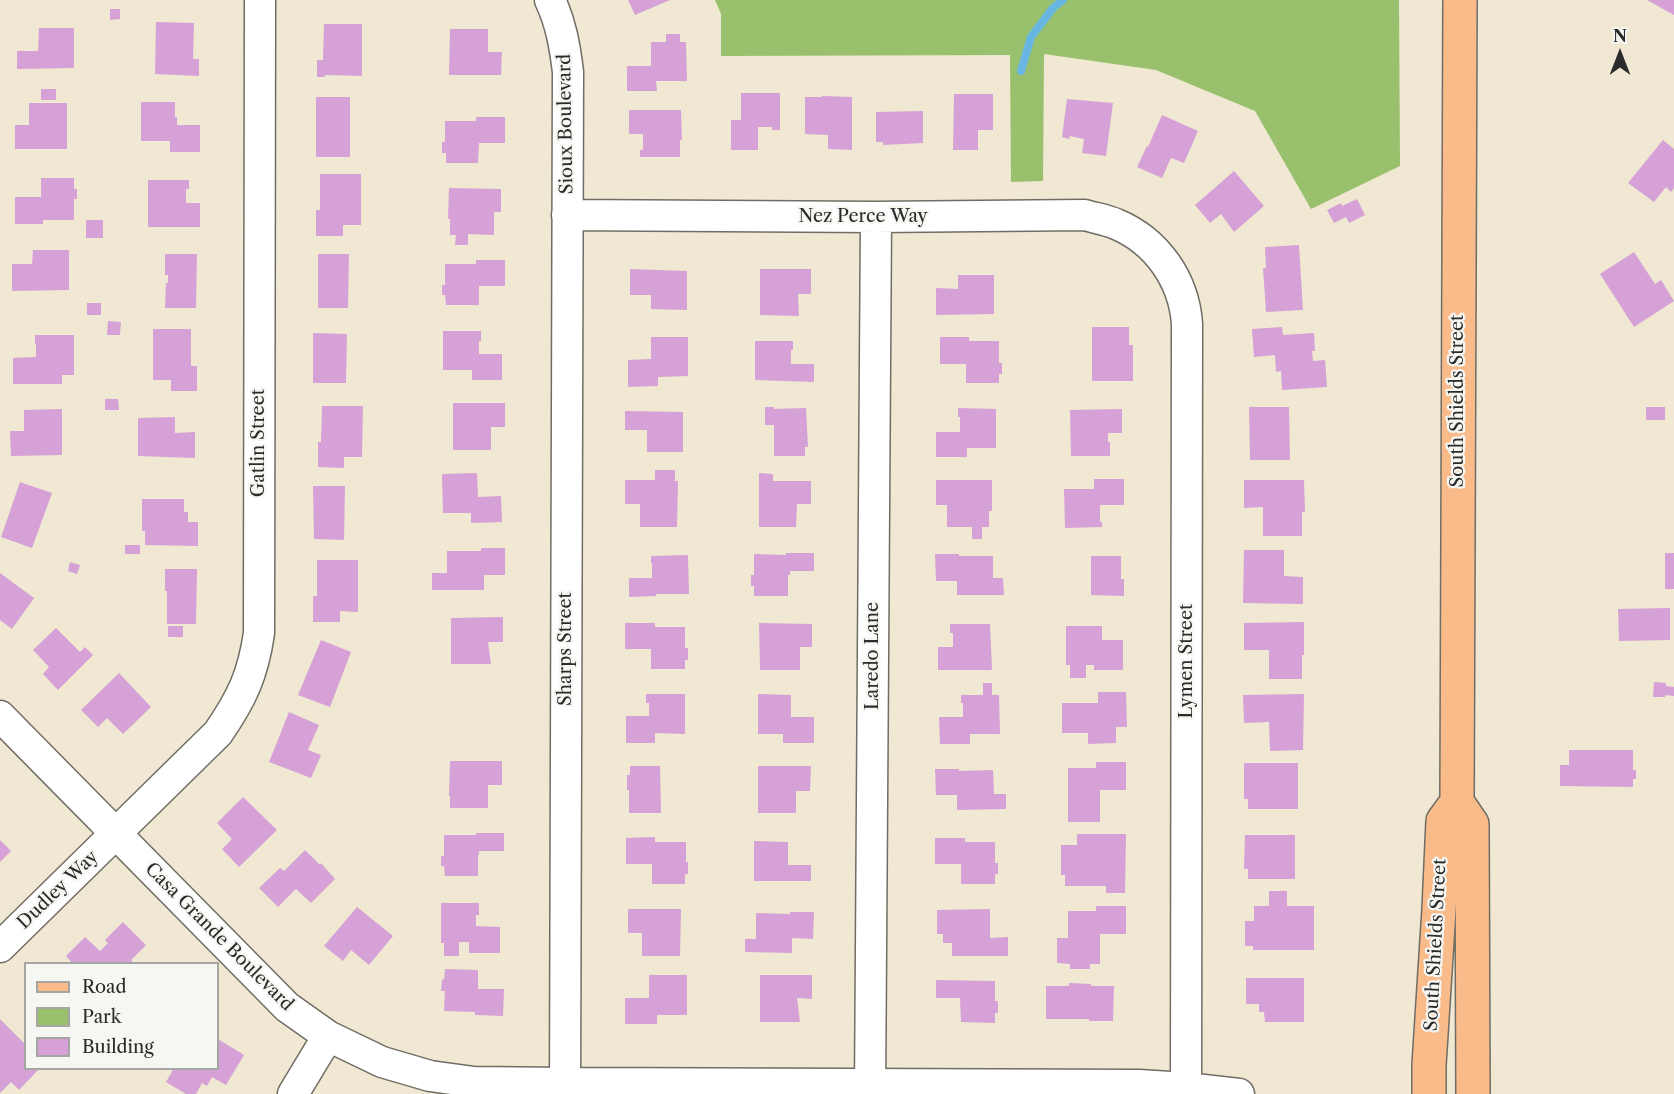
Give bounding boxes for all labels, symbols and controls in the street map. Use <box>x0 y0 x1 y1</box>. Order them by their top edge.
north arrow <box>1590 24 1650 84</box>
text: N <box>1613 26 1627 46</box>
street label: Sioux Boulevard <box>554 54 578 194</box>
street label: Nez Perce Way <box>799 206 927 228</box>
street label: South Shields Street <box>1447 315 1469 487</box>
street label: Gatlin Street <box>248 389 270 497</box>
street label: Sharps Street <box>555 592 577 706</box>
street label: Laredo Lane <box>862 602 884 710</box>
street label: Lymen Street <box>1176 604 1198 718</box>
street label: Dudley Way <box>13 846 103 934</box>
street label: Casa Grande Boulevard <box>140 858 298 1016</box>
street label: South Shields Street <box>1421 858 1451 1032</box>
legend <box>24 962 219 1070</box>
text: Road <box>82 976 127 998</box>
text: Park <box>82 1006 121 1028</box>
text: Building <box>82 1036 154 1058</box>

